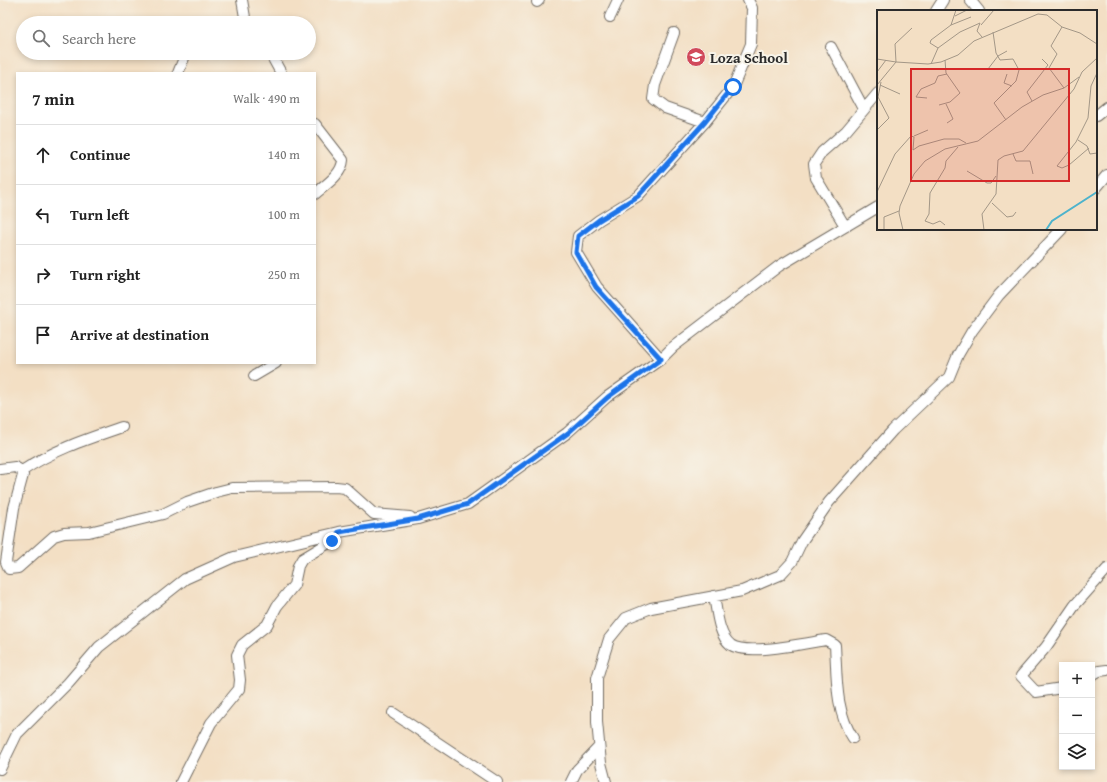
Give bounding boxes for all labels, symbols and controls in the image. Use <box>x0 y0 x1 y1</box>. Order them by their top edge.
inset map <box>877 10 1097 230</box>
search box <box>16 16 316 60</box>
icon: search <box>30 27 52 49</box>
text: Search here <box>62 28 136 49</box>
school or university icon: Loza School <box>685 46 707 68</box>
place label: Loza School <box>710 47 788 68</box>
route start <box>724 78 742 96</box>
text: 7 min <box>32 86 74 111</box>
text: Walk · 490 m <box>233 89 300 108</box>
icon: ahead <box>32 144 54 166</box>
text: Continue <box>70 144 131 165</box>
text: 140 m <box>268 145 300 164</box>
icon: left <box>32 204 54 226</box>
text: Turn left <box>70 204 129 225</box>
text: 100 m <box>268 205 300 224</box>
icon: right <box>32 264 54 286</box>
text: Turn right <box>70 264 141 285</box>
text: 250 m <box>268 265 300 284</box>
icon: arrive <box>32 324 54 346</box>
text: Arrive at destination <box>70 324 209 345</box>
route end <box>323 532 341 550</box>
map controls <box>1059 662 1095 770</box>
button: + <box>1059 662 1095 698</box>
button: − <box>1059 698 1095 734</box>
button: layers <box>1059 734 1095 770</box>

